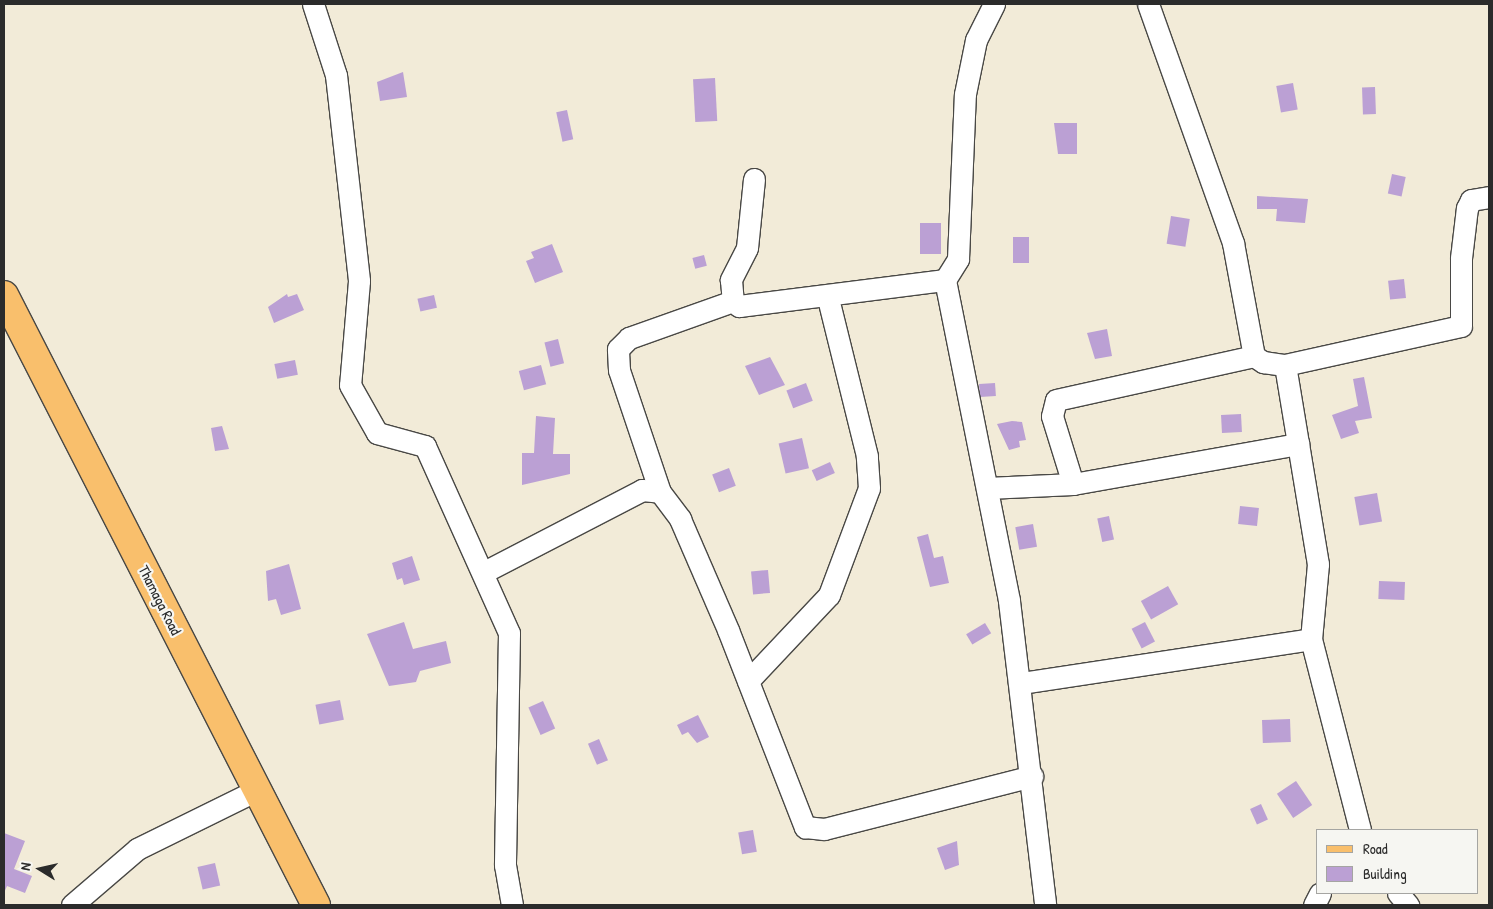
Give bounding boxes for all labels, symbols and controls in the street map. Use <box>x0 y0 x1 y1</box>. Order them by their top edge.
street label: Thamaga Road <box>135 562 185 638</box>
legend <box>1316 829 1478 894</box>
text: Road <box>1363 838 1388 859</box>
north arrow <box>15 844 65 894</box>
text: N <box>15 861 35 872</box>
text: Building <box>1363 863 1407 884</box>

